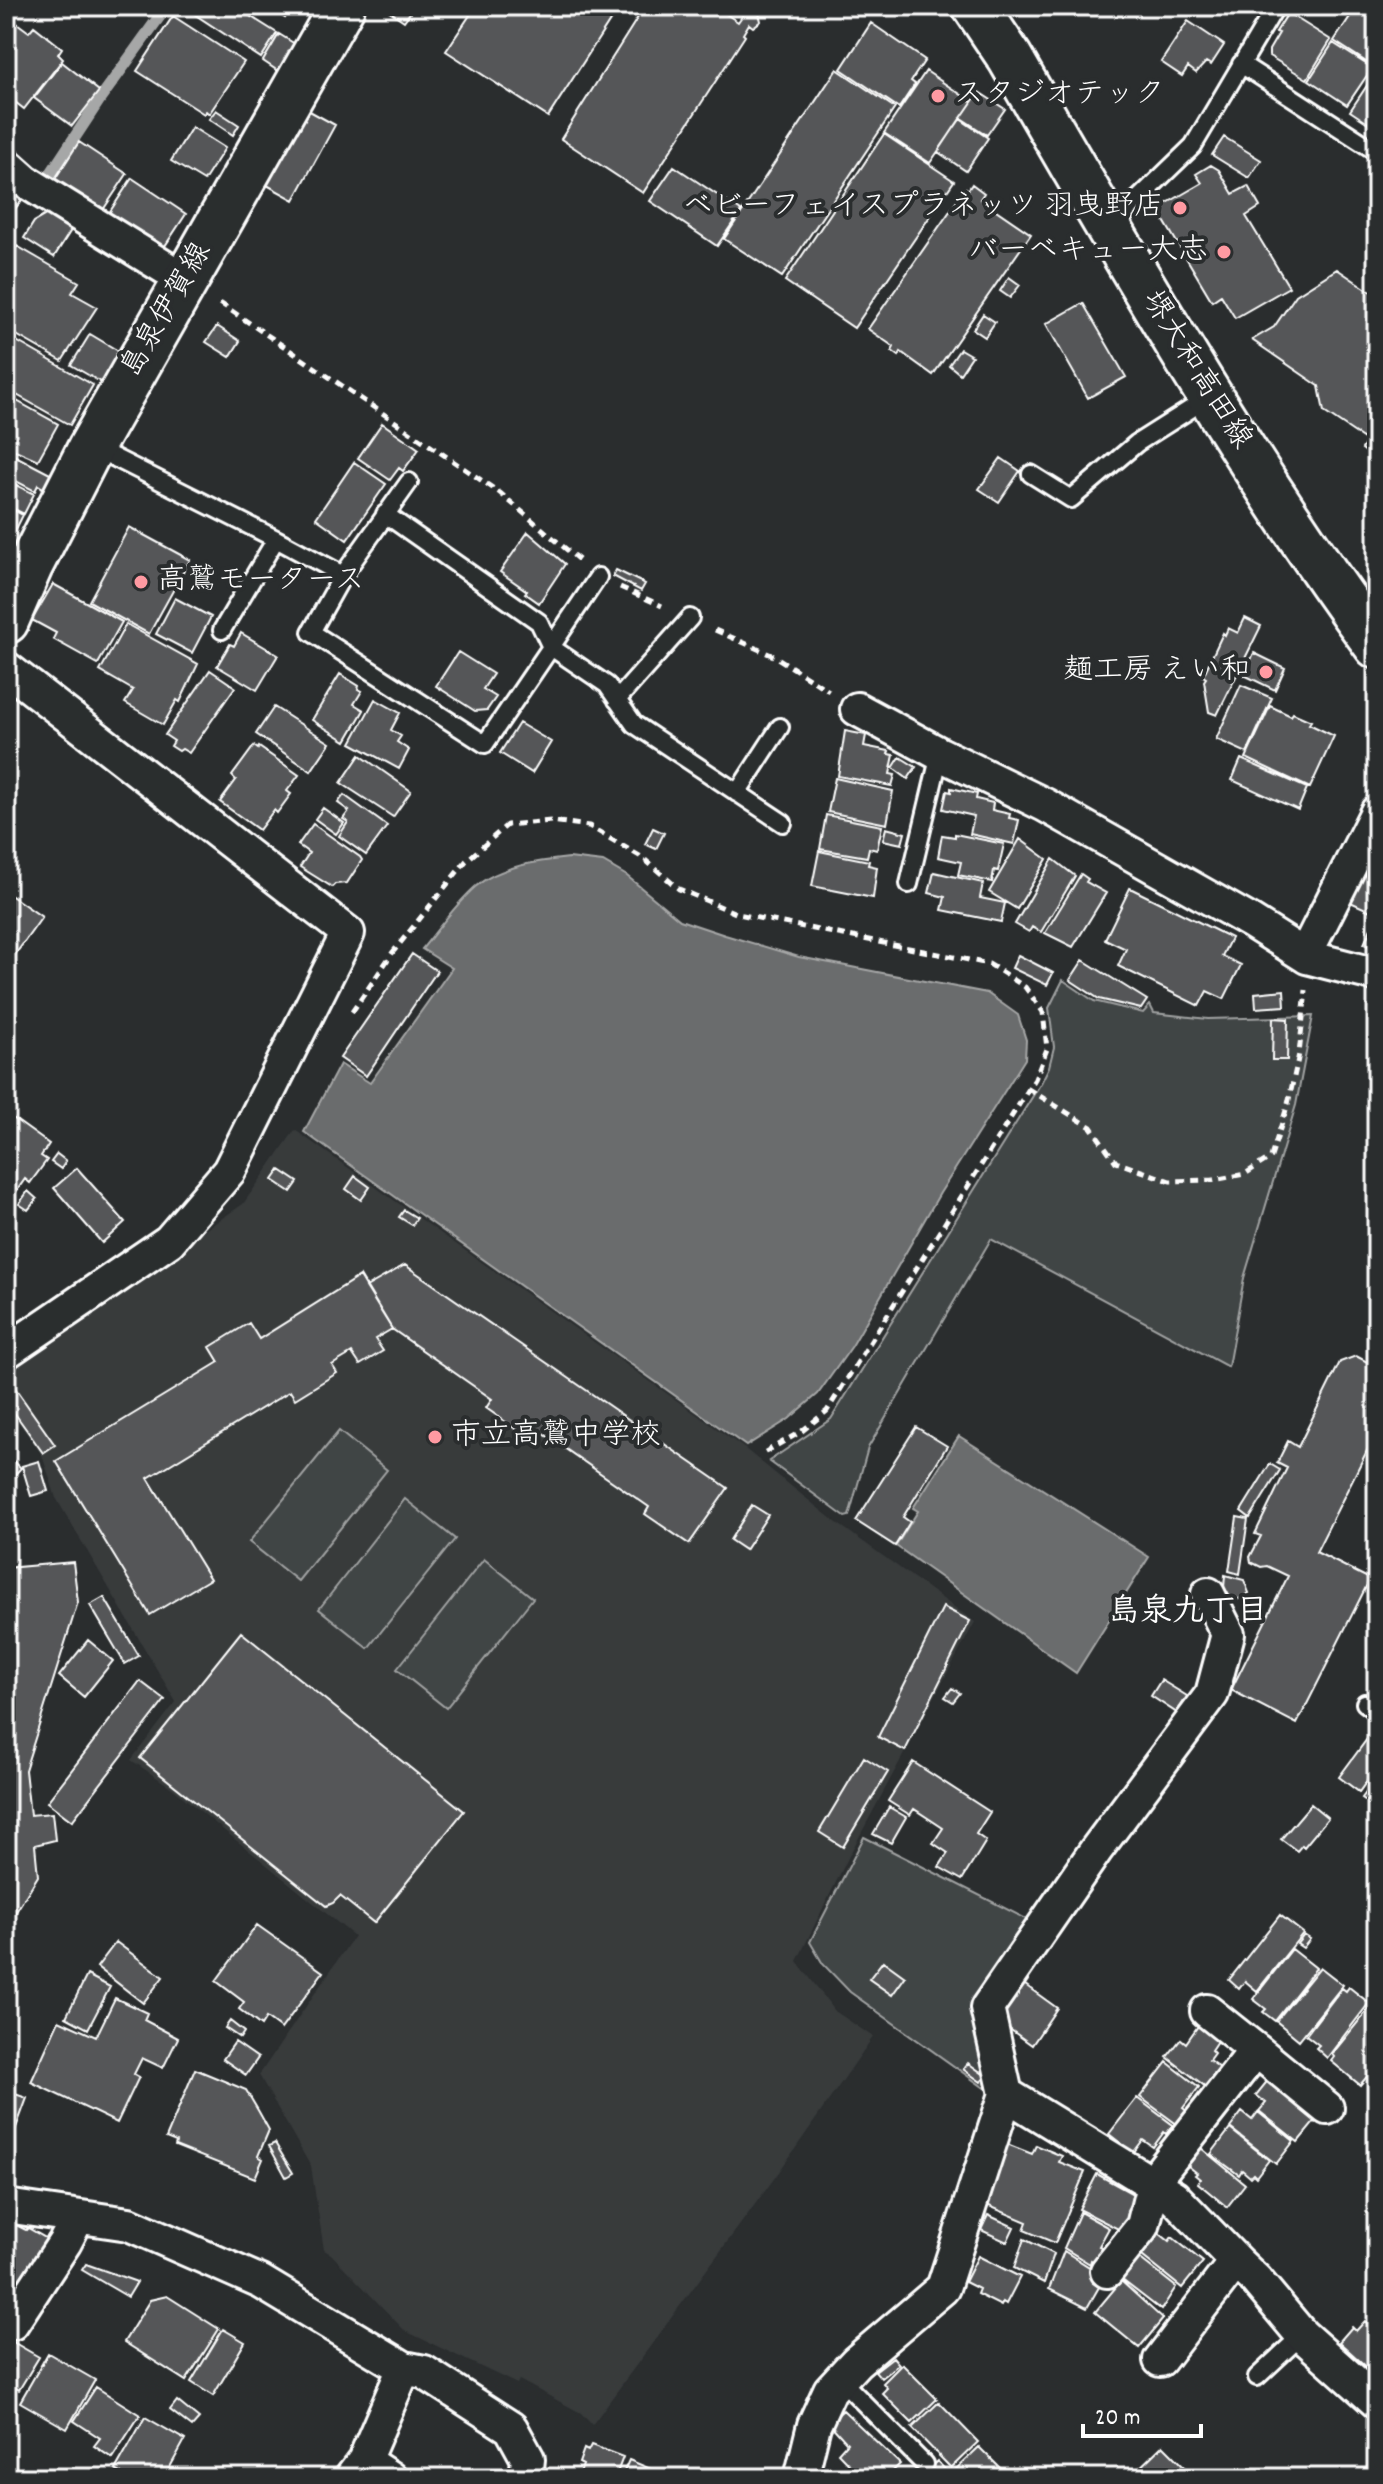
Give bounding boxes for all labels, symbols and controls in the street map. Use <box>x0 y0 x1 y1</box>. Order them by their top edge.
place label: スタジオテック <box>954 75 1165 118</box>
marker: スタジオテック <box>929 87 947 105</box>
place label: ベビーフェイスプラネッツ 羽曳野店 <box>683 187 1164 230</box>
marker: ベビーフェイスプラネッツ 羽曳野店 <box>1171 199 1189 217</box>
place label: バーベキュー大志 <box>968 231 1208 274</box>
street label: 島泉伊賀線 <box>112 235 224 387</box>
marker: バーベキュー大志 <box>1215 243 1233 261</box>
street label: 堺大和高田線 <box>1129 283 1261 459</box>
place label: 高鷲モータース <box>157 561 365 604</box>
marker: 高鷲モータース <box>132 573 150 591</box>
place label: 麺工房 えい和 <box>1063 651 1250 694</box>
marker: 麺工房 えい和 <box>1257 663 1275 681</box>
place label: 市立高鷲中学校 <box>451 1416 661 1459</box>
marker: 市立高鷲中学校 <box>426 1428 444 1446</box>
district label: 島泉九丁目 <box>1108 1591 1268 1637</box>
scale bar <box>1083 2388 1201 2438</box>
text: 20 m <box>1095 2402 1141 2436</box>

